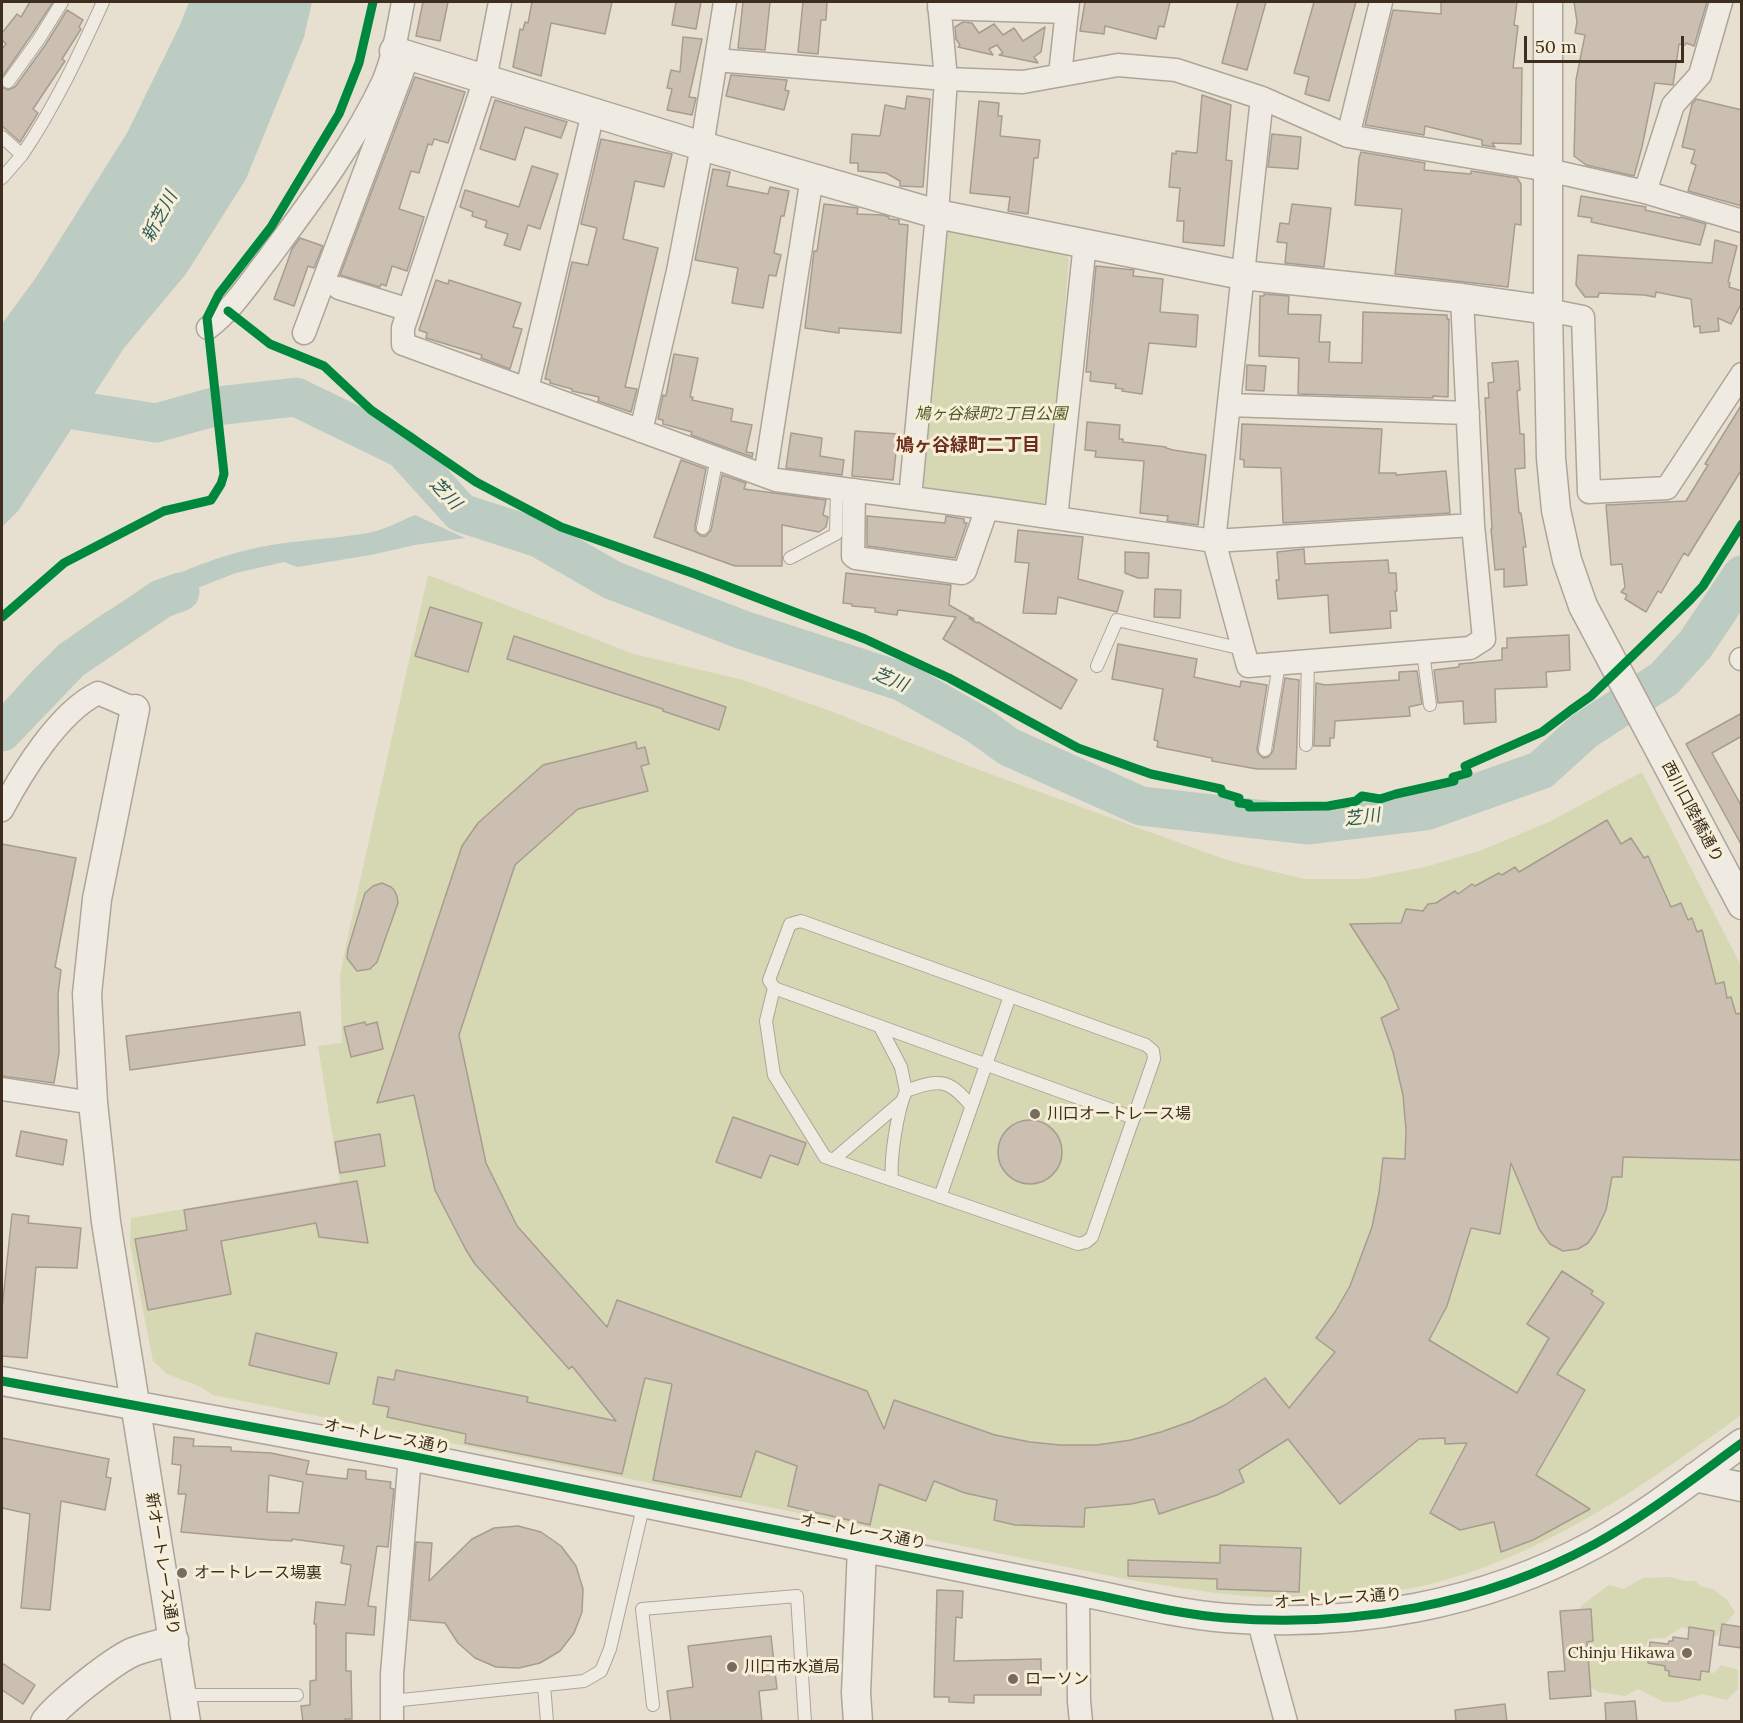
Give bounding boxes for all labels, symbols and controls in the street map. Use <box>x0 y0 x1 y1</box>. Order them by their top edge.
scale bar <box>1527 24 1688 62</box>
text: 50 m <box>1535 35 1577 58</box>
water label: 新芝川 <box>138 188 182 246</box>
park label: 鳩ヶ谷緑町2丁目公園 <box>915 404 1067 424</box>
district label: 鳩ヶ谷緑町二丁目 <box>896 435 1040 457</box>
water label: 芝川 <box>425 474 465 514</box>
water label: 芝川 <box>869 663 911 697</box>
street label: 西川口陸橋通り <box>1657 758 1727 866</box>
water label: 芝川 <box>1343 805 1381 831</box>
place label: 川口オートレース場 <box>1047 1104 1191 1124</box>
marker: 川口オートレース場 <box>1028 1107 1042 1121</box>
street label: オートレース通り <box>322 1415 452 1459</box>
street label: 新オートレース通り <box>141 1491 183 1637</box>
street label: オートレース通り <box>798 1510 928 1554</box>
place label: オートレース場裏 <box>194 1563 322 1583</box>
marker: オートレース場裏 <box>175 1566 189 1580</box>
street label: オートレース通り <box>1273 1585 1403 1613</box>
place label: Chinju Hikawa <box>1568 1643 1675 1663</box>
marker: Chinju Hikawa <box>1680 1646 1694 1660</box>
place label: 川口市水道局 <box>744 1657 840 1677</box>
marker: 川口市水道局 <box>725 1660 739 1674</box>
place label: ローソン <box>1025 1669 1089 1689</box>
marker: ローソン <box>1006 1672 1020 1686</box>

